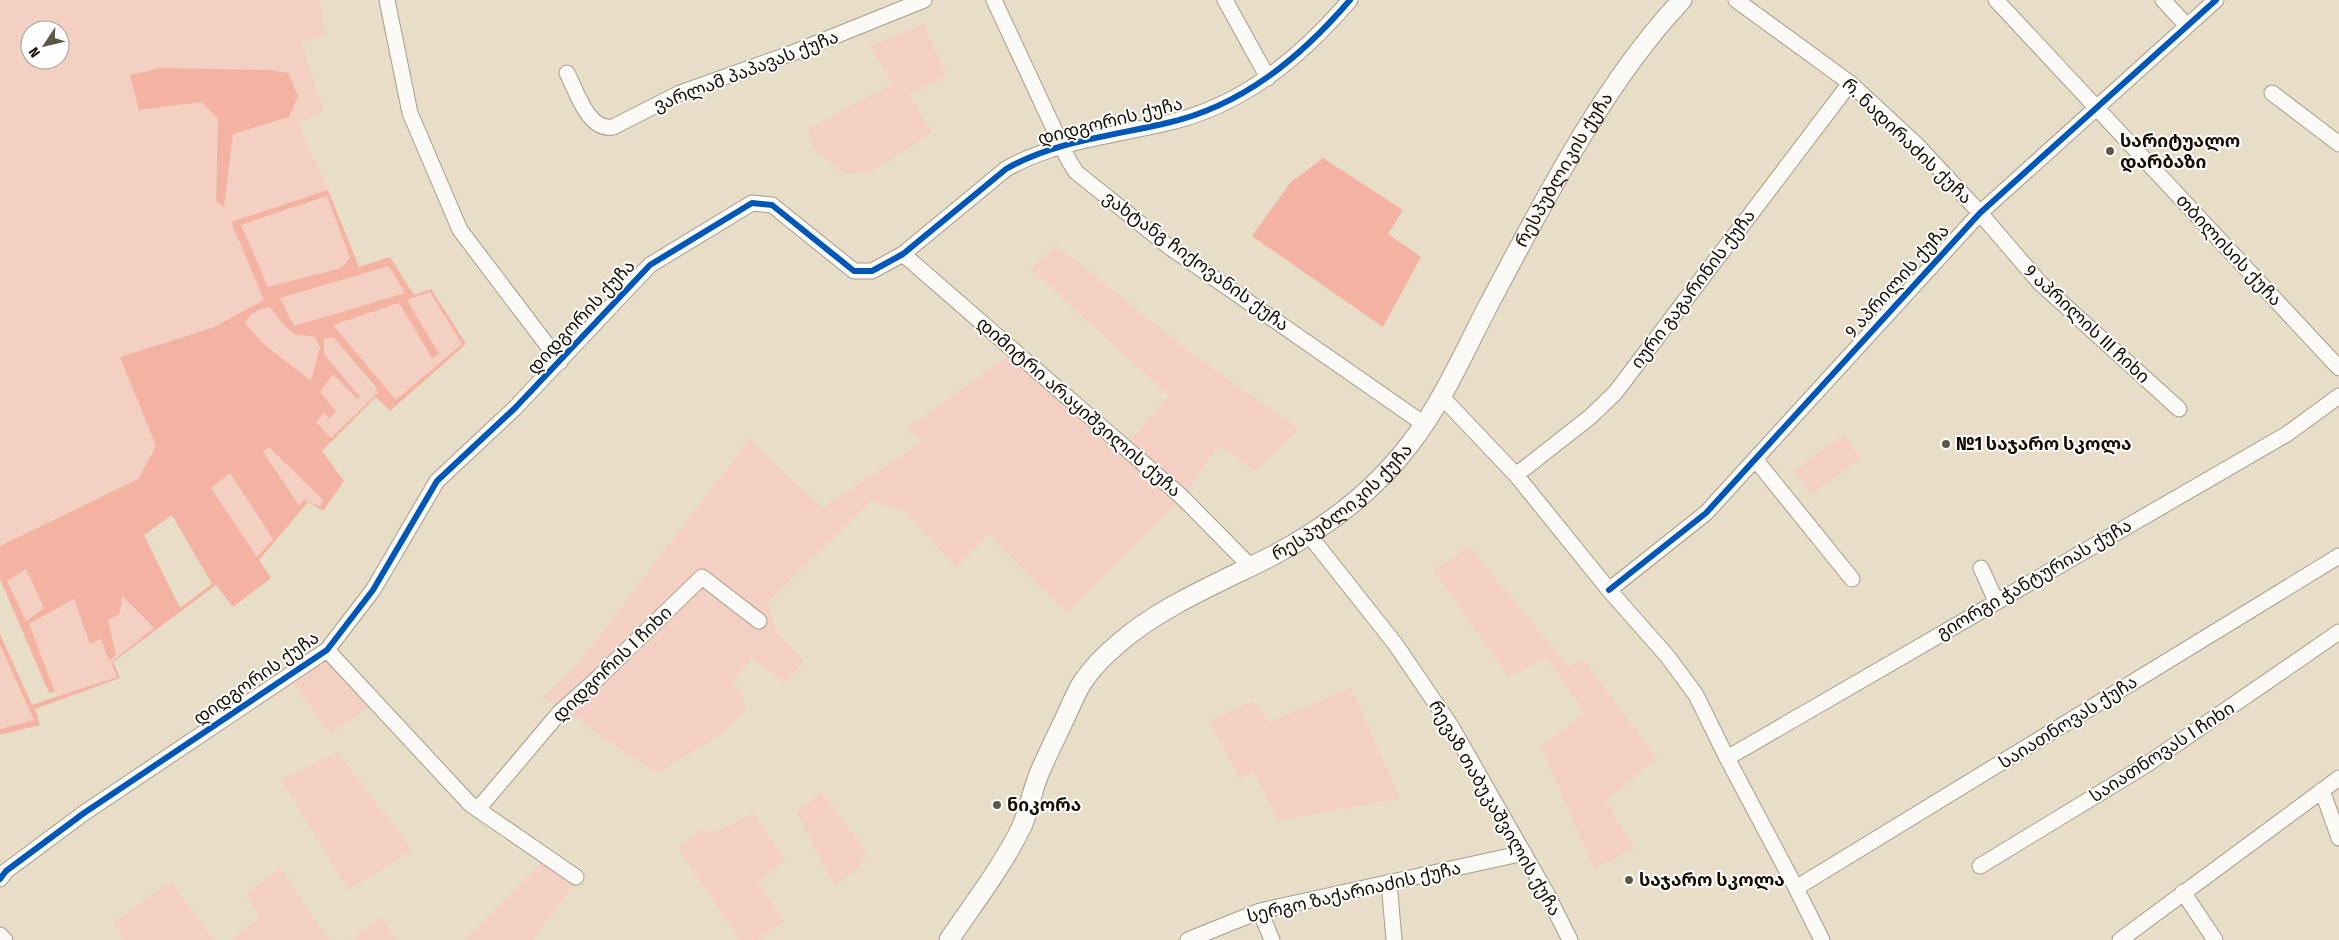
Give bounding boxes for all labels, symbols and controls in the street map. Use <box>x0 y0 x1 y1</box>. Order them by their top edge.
north arrow <box>20 20 70 70</box>
street label: ვარლამ პაპავას ქუჩა <box>650 26 842 116</box>
text: N <box>25 44 44 60</box>
street label: რ. ნადირაძის ქუჩა <box>1837 73 1977 209</box>
street label: რესპუბლიკის ქუჩა <box>1510 88 1618 251</box>
street label: დიდგორის ქუჩა <box>1035 92 1185 150</box>
place label: სარიტუალო დარბაზი <box>2120 130 2240 173</box>
marker: სარიტუალო დარბაზი <box>2104 145 2116 157</box>
street label: ვახტანგ ჩიქოვანის ქუჩა <box>1099 186 1293 336</box>
street label: თბილისის ქუჩა <box>2171 189 2287 311</box>
street label: იური გაგარინის ქუჩა <box>1626 205 1760 373</box>
street label: 9 აპრილის ქუჩა <box>1840 220 1954 342</box>
street label: დიდგორის ქუჩა <box>522 255 640 379</box>
street label: 9 აპრილის III ჩიხი <box>2020 260 2154 388</box>
street label: დიმიტრი არაყიშვილის ქუჩა <box>972 312 1186 502</box>
place label: №1 საჯარო სკოლა <box>1956 433 2132 455</box>
marker: №1 საჯარო სკოლა <box>1940 438 1952 450</box>
street label: რესპუბლიკის ქუჩა <box>1268 439 1417 565</box>
street label: გიორგი ჭანტურიას ქუჩა <box>1932 514 2136 644</box>
street label: დიდგორის I ჩიხი <box>548 601 676 727</box>
street label: დიდგორის ქუჩა <box>189 626 323 730</box>
street label: საიათნოვას ქუჩა <box>1995 670 2141 774</box>
street label: რევაზ თაბუკაშვილის ქუჩა <box>1424 696 1566 920</box>
street label: საიათნოვას I ჩიხი <box>2085 697 2239 807</box>
place label: ნიკორა <box>1007 794 1081 816</box>
marker: ნიკორა <box>991 799 1003 811</box>
street label: სერგო ზაქარიაძის ქუჩა <box>1245 857 1463 927</box>
place label: საჯარო სკოლა <box>1639 869 1785 891</box>
marker: საჯარო სკოლა <box>1623 874 1635 886</box>

